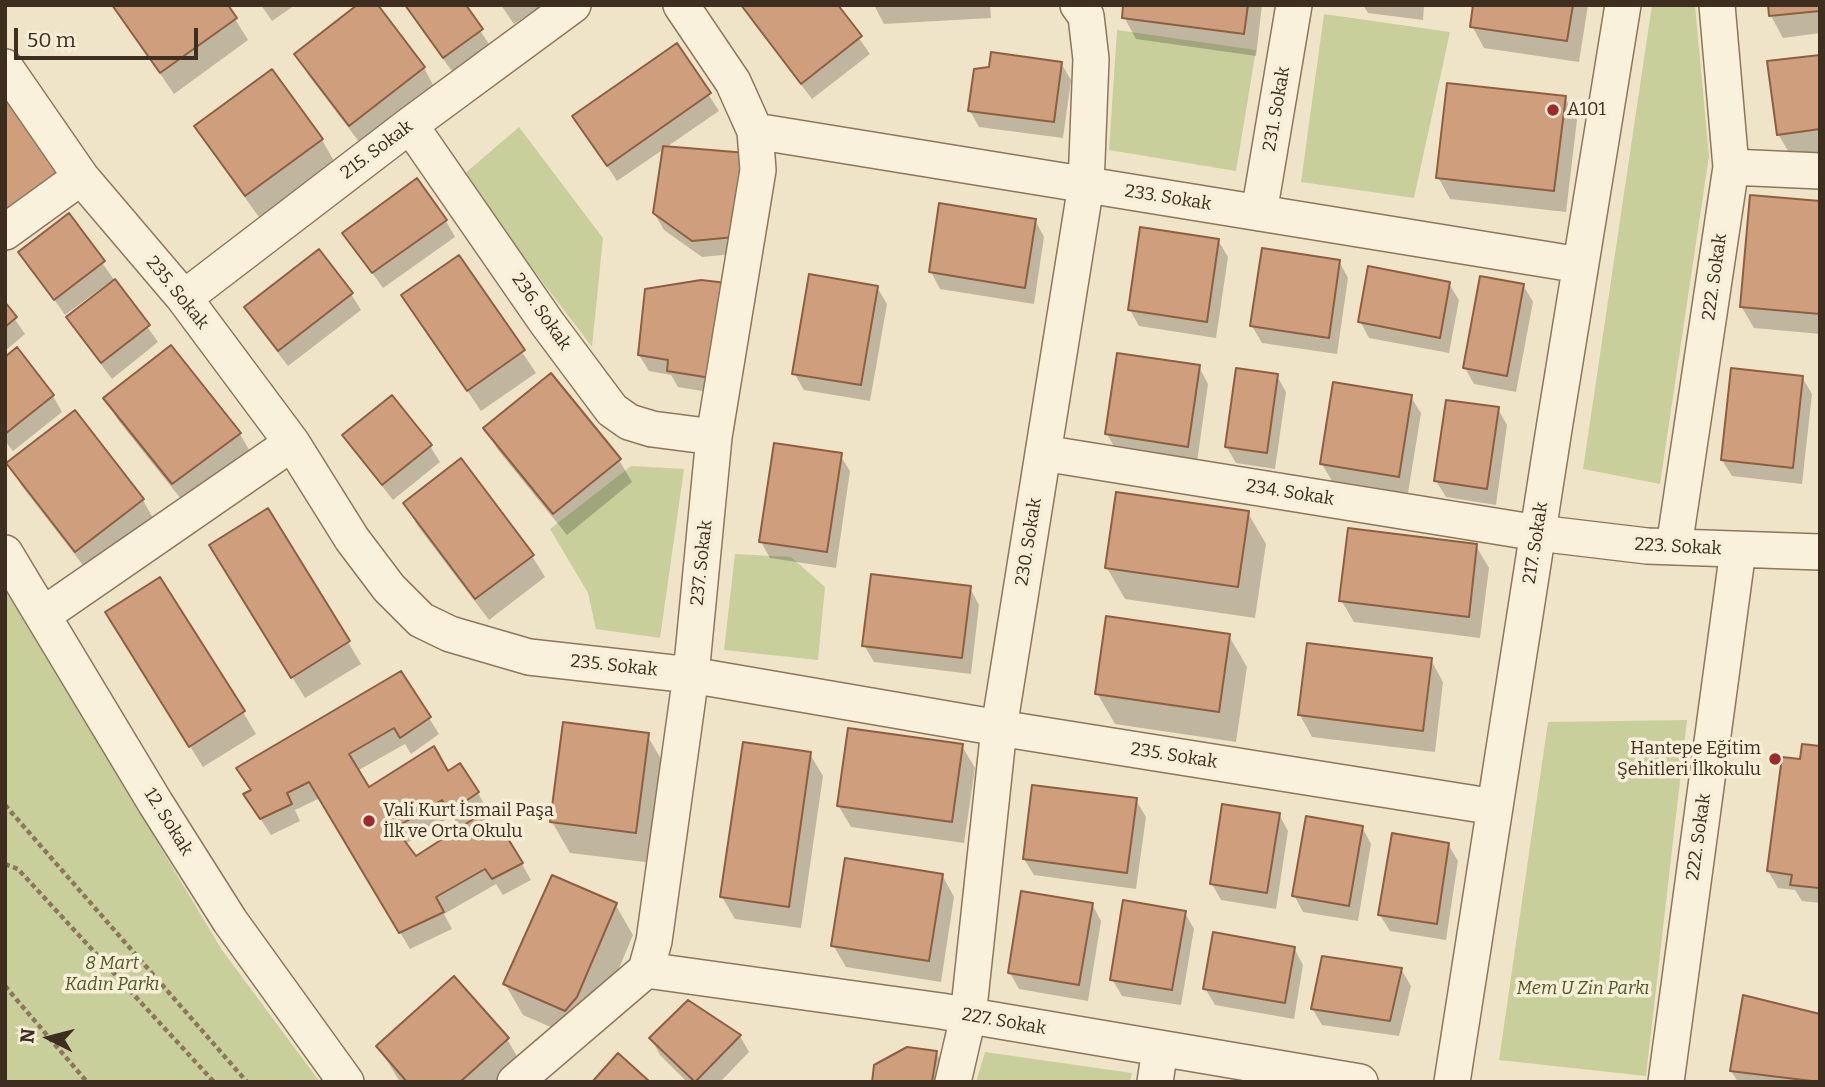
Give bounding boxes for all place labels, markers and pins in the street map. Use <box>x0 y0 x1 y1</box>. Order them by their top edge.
place label: A101 <box>1567 99 1606 121</box>
marker: A101 <box>1545 102 1561 118</box>
place label: Hantepe Eğitim Şehitleri İlkokulu <box>1617 738 1761 780</box>
marker: Hantepe Eğitim Şehitleri İlkokulu <box>1767 751 1783 767</box>
place label: Vali Kurt İsmail Paşa İlk ve Orta Okulu <box>383 800 554 842</box>
marker: Vali Kurt İsmail Paşa İlk ve Orta Okulu <box>361 813 377 829</box>

